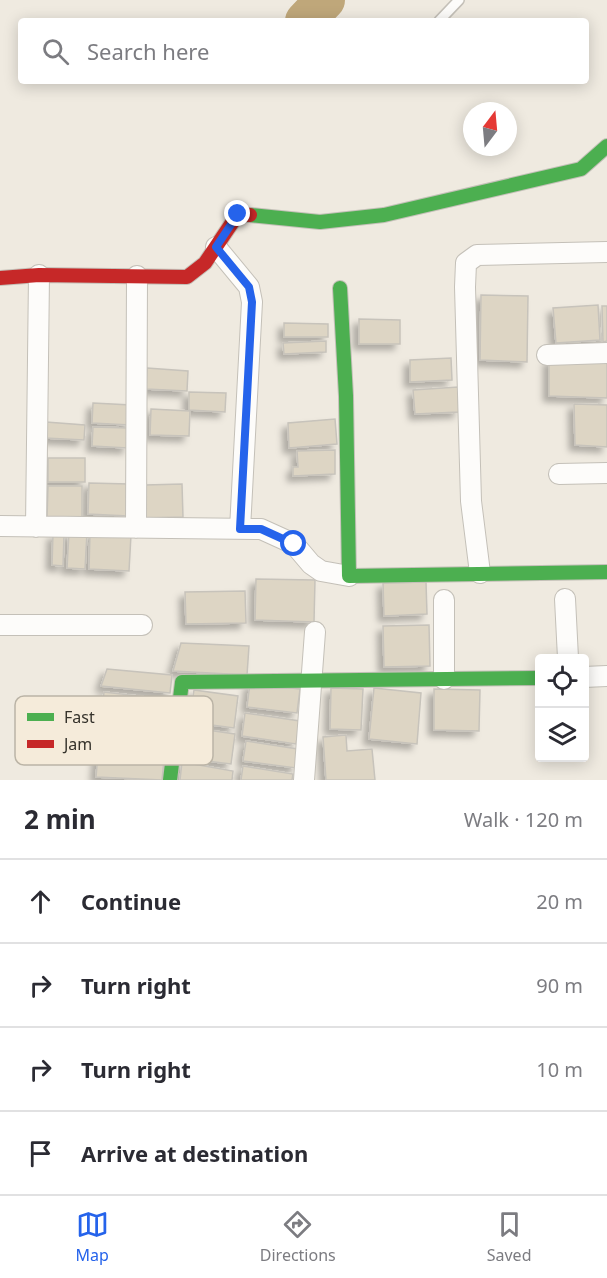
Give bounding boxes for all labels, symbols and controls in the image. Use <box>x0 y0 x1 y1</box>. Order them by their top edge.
search box <box>18 18 589 84</box>
icon: search <box>39 35 72 68</box>
text: Search here <box>87 36 209 66</box>
north arrow <box>463 102 517 156</box>
route end <box>224 200 250 226</box>
route start <box>280 530 306 556</box>
map controls <box>535 654 589 762</box>
button: locate <box>535 654 589 708</box>
legend <box>15 696 213 765</box>
text: Fast <box>64 706 95 728</box>
button: layers <box>535 708 589 762</box>
text: Jam <box>62 733 92 755</box>
text: 2 min <box>24 801 96 837</box>
text: Walk · 120 m <box>464 806 583 833</box>
icon: ahead <box>24 885 57 918</box>
text: Continue <box>81 886 181 916</box>
text: 20 m <box>536 888 583 915</box>
icon: right <box>24 969 57 1002</box>
text: Turn right <box>81 970 191 1000</box>
text: 90 m <box>536 972 583 999</box>
icon: right <box>24 1053 57 1086</box>
text: Turn right <box>81 1054 191 1084</box>
text: 10 m <box>536 1056 583 1083</box>
icon: arrive <box>24 1137 57 1170</box>
text: Arrive at destination <box>81 1138 308 1168</box>
tab: Map <box>75 1208 109 1266</box>
tab: Directions <box>260 1208 336 1266</box>
tab: Saved <box>487 1208 531 1266</box>

